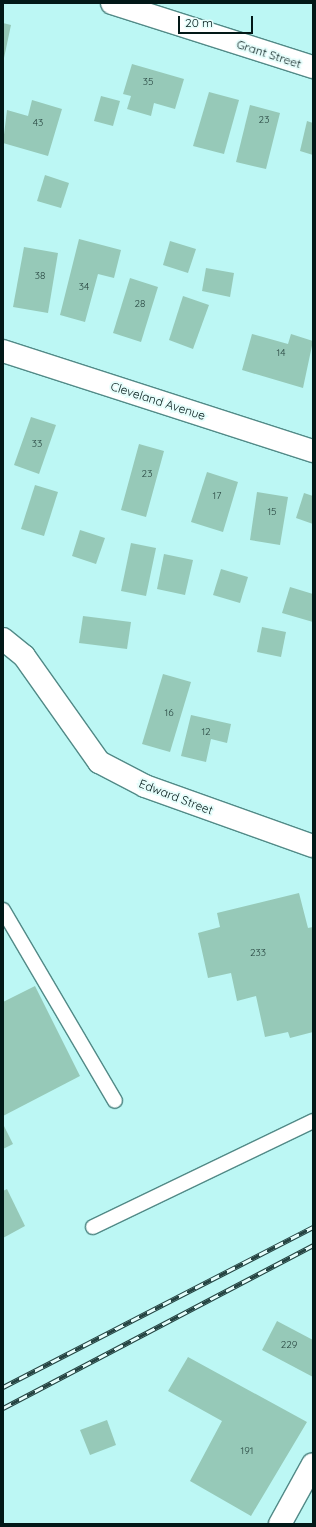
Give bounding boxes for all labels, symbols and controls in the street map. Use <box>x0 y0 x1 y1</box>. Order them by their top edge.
scale bar <box>180 8 255 34</box>
text: 20 m <box>185 15 213 30</box>
street label: Grant Street <box>235 37 303 71</box>
house number: 35 <box>143 76 153 88</box>
house number: 23 <box>259 114 269 126</box>
house number: 43 <box>33 117 43 129</box>
house number: 38 <box>35 270 45 282</box>
house number: 34 <box>79 281 89 293</box>
house number: 28 <box>135 298 145 310</box>
house number: 14 <box>277 347 285 359</box>
street label: Cleveland Avenue <box>109 379 207 423</box>
house number: 33 <box>32 438 42 450</box>
house number: 23 <box>142 468 152 480</box>
house number: 17 <box>213 490 221 502</box>
house number: 15 <box>267 506 277 518</box>
house number: 16 <box>164 707 174 719</box>
house number: 12 <box>201 726 211 738</box>
street label: Edward Street <box>137 776 215 818</box>
house number: 233 <box>250 947 266 959</box>
house number: 229 <box>281 1339 297 1351</box>
house number: 191 <box>240 1445 254 1457</box>

